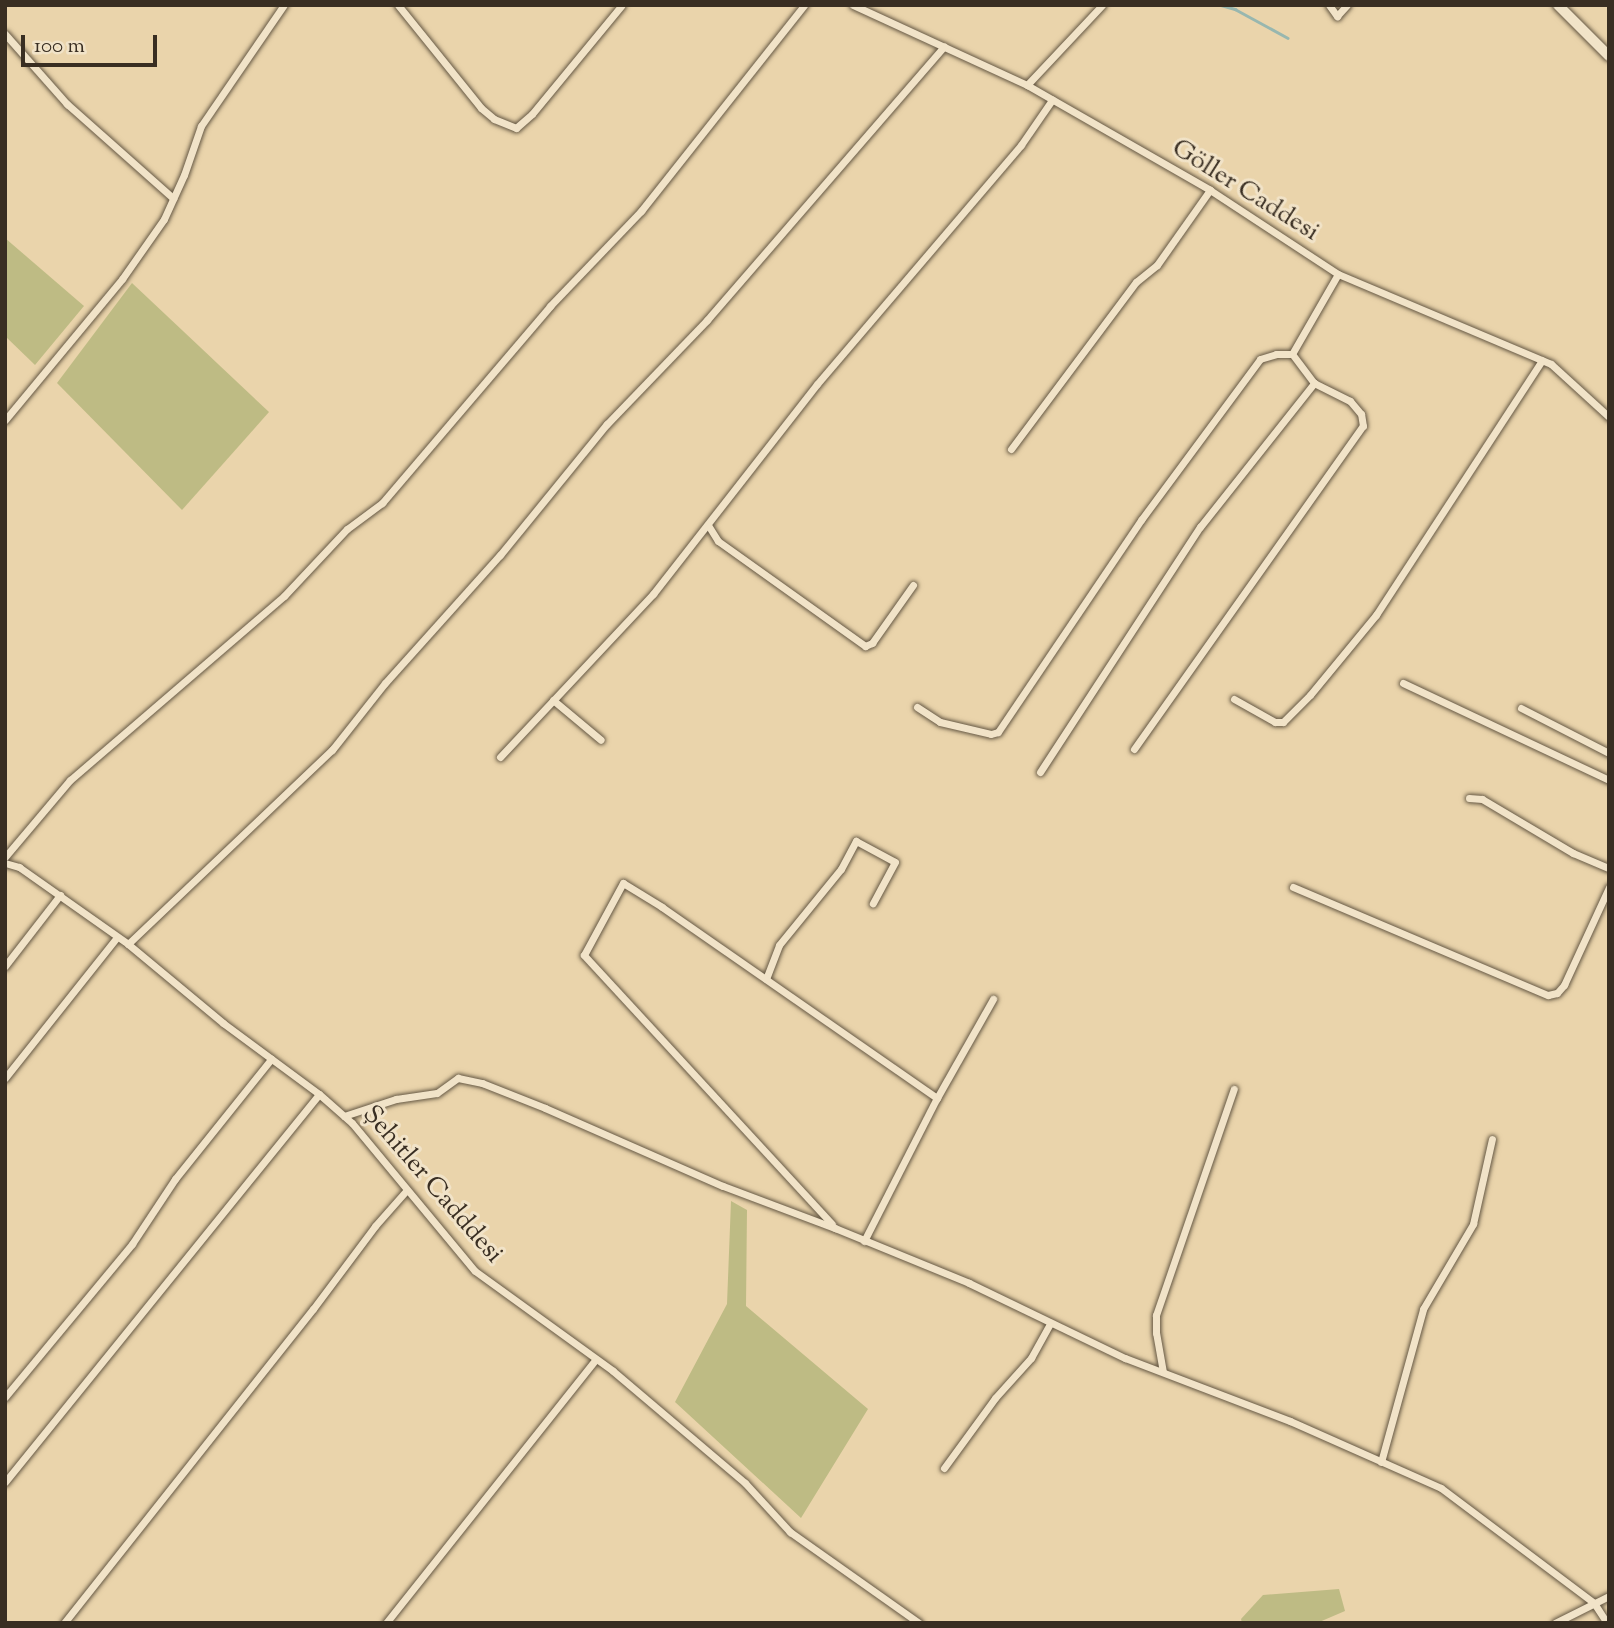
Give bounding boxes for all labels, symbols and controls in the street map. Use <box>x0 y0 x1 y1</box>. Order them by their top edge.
scale bar <box>24 21 161 65</box>
text: 100 m <box>34 32 85 62</box>
street label: Göller Caddesi <box>1166 133 1324 249</box>
street label: Şehitler Cadddesi <box>355 1100 509 1270</box>

